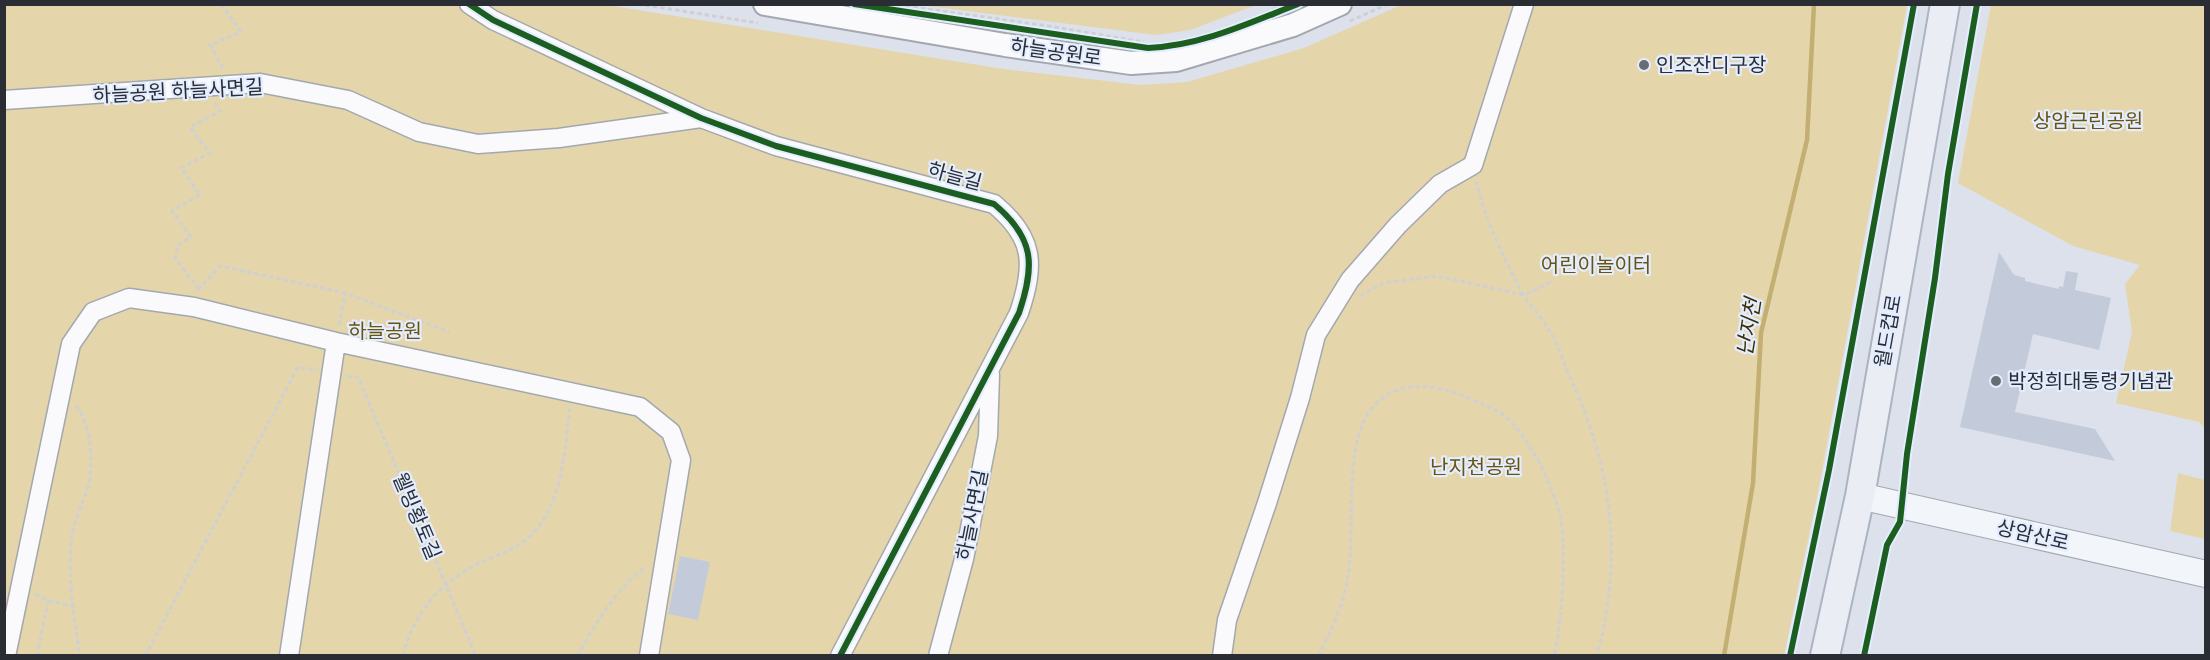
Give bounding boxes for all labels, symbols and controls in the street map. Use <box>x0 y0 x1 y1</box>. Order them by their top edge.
street label: 하늘공원로 <box>1008 33 1103 72</box>
place label: 인조잔디구장 <box>1656 52 1766 79</box>
marker: 인조잔디구장 <box>1637 58 1651 72</box>
street label: 하늘공원 하늘사면길 <box>92 74 264 109</box>
park label: 상암근린공원 <box>2033 108 2143 135</box>
street label: 하늘길 <box>925 156 985 197</box>
park label: 어린이놀이터 <box>1541 252 1651 279</box>
street label: 월드컵로 <box>1869 292 1908 370</box>
water label: 난지천 <box>1731 294 1768 358</box>
park label: 하늘공원 <box>348 318 422 345</box>
place label: 박정희대통령기념관 <box>2008 368 2174 395</box>
marker: 박정희대통령기념관 <box>1989 374 2003 388</box>
park label: 난지천공원 <box>1430 454 1522 481</box>
street label: 하늘사면길 <box>950 467 995 563</box>
street label: 웰빙황토길 <box>386 469 447 564</box>
street label: 상암산로 <box>1994 514 2072 557</box>

